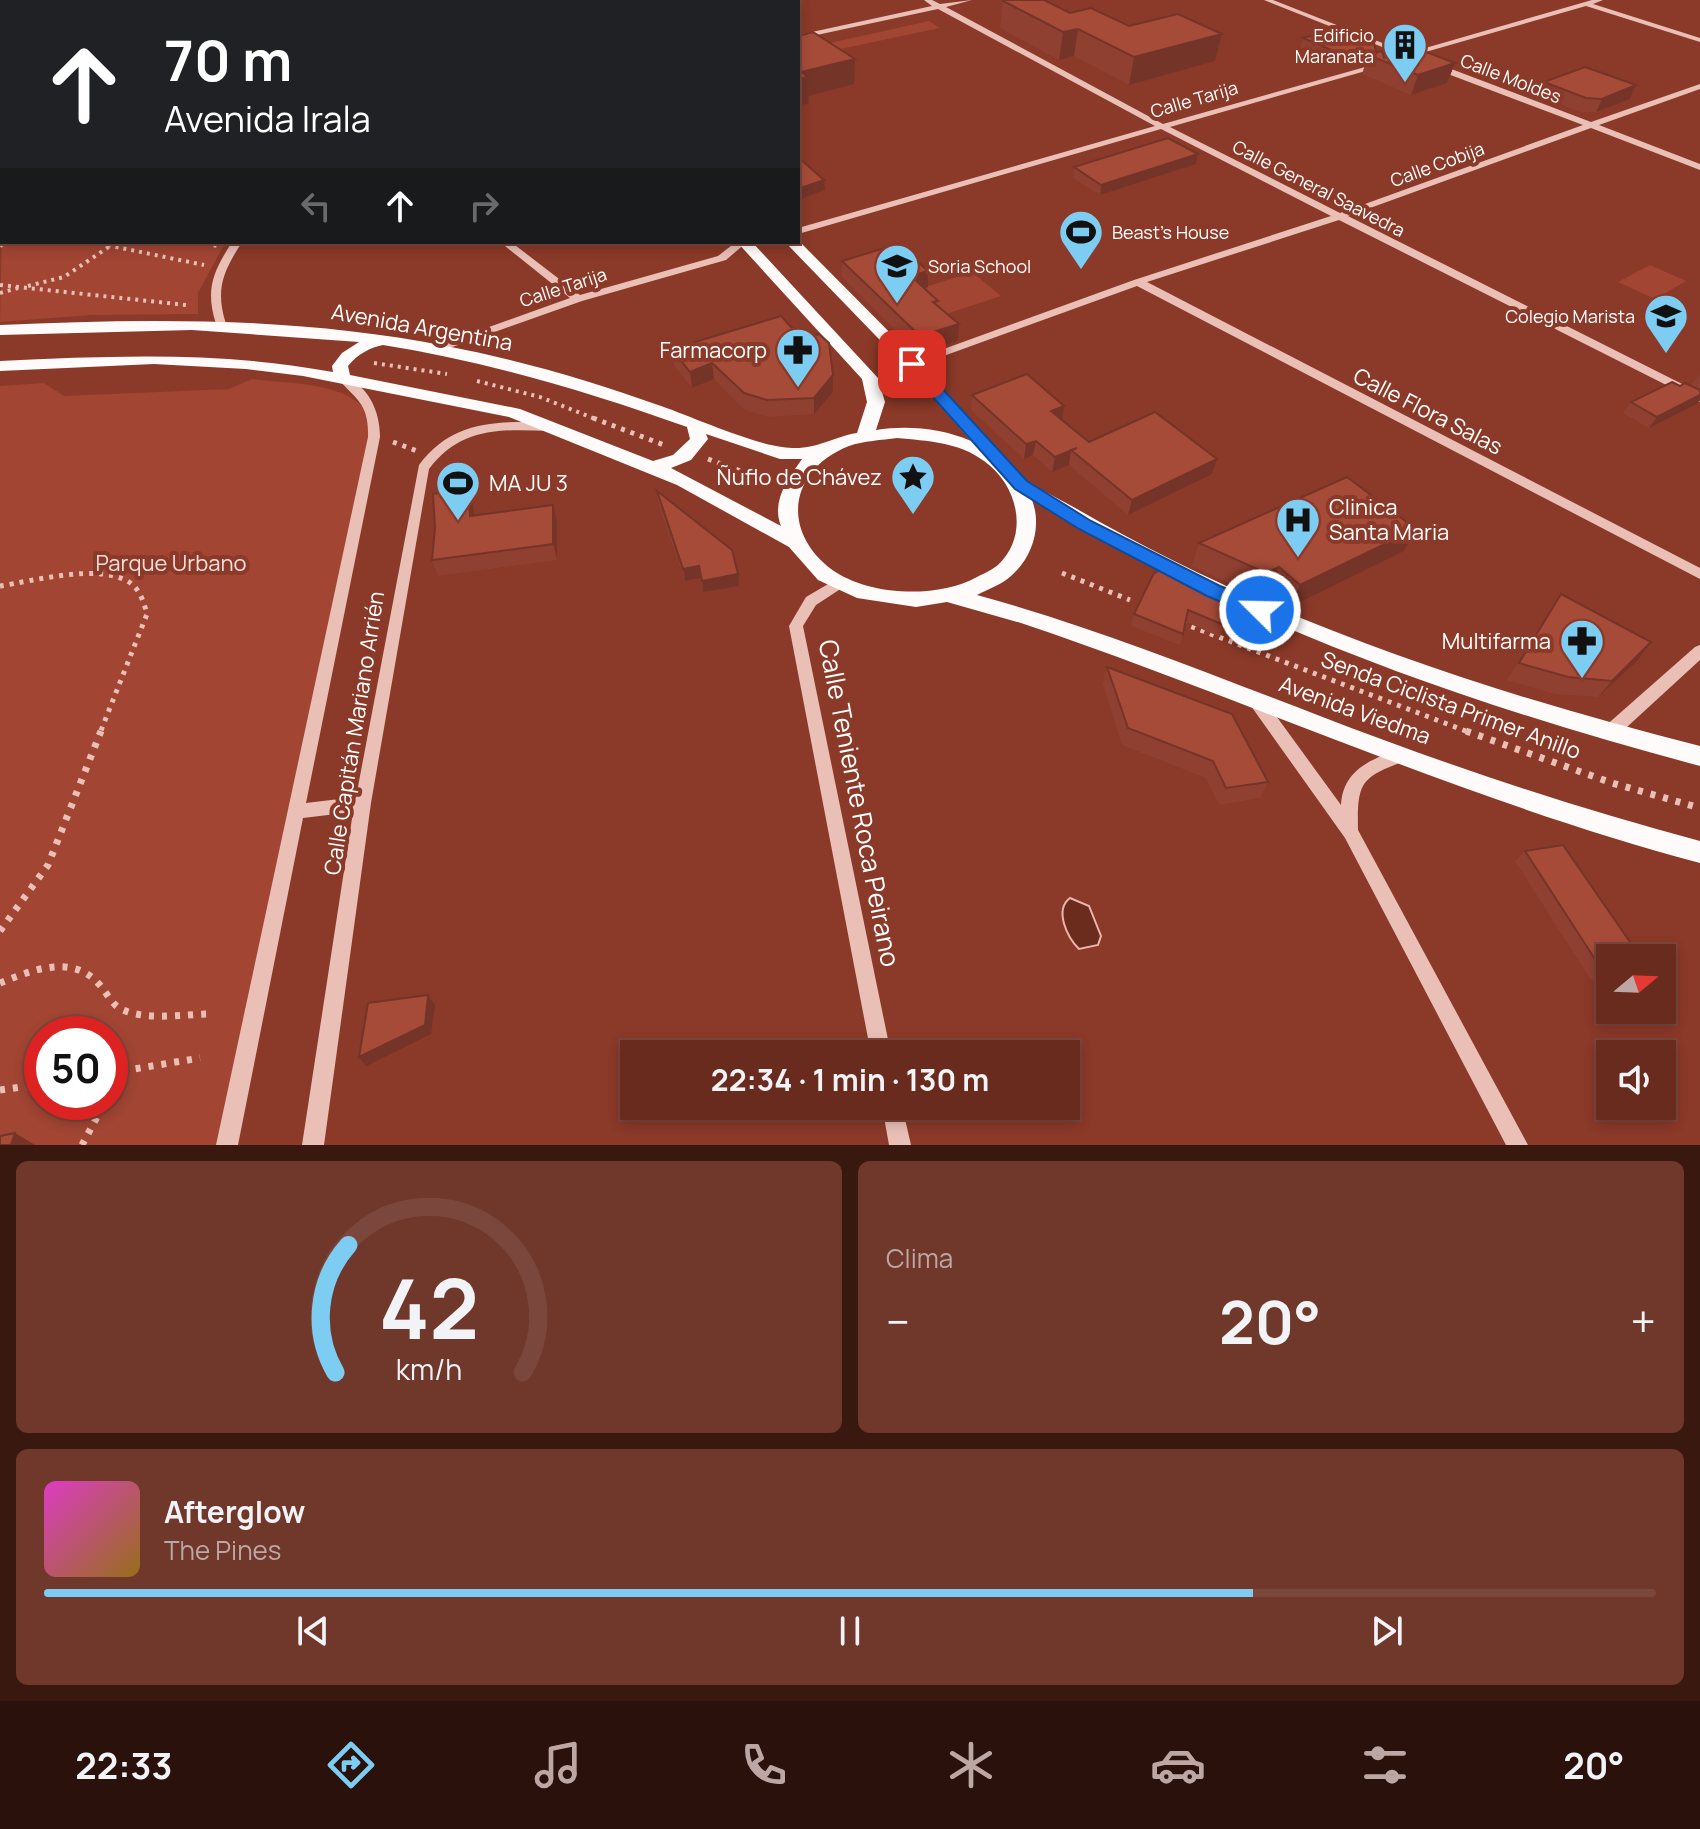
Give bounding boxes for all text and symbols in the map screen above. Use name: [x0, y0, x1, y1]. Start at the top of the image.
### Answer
text: 70 m: [164, 21, 292, 98]
building icon: Edificio Maranata: [1381, 21, 1429, 84]
place label: Edificio Maranata: [1295, 23, 1374, 68]
icon: ahead: [32, 32, 136, 136]
street label: Calle Moldes: [1457, 48, 1565, 108]
street label: Calle Tarija: [1147, 75, 1241, 123]
text: Avenida Irala: [164, 94, 371, 143]
street label: Calle General Saavedra: [1229, 134, 1409, 242]
street label: Calle Cobija: [1387, 136, 1487, 192]
icon: left: [294, 184, 338, 228]
icon: ahead: [378, 184, 422, 228]
icon: right: [462, 184, 506, 228]
sports icon: Beast's House: [1057, 208, 1105, 271]
place label: Beast's House: [1112, 220, 1229, 244]
school or university icon: Soria School: [873, 242, 921, 305]
place label: Soria School: [928, 254, 1031, 278]
street label: Calle Tarija: [516, 262, 610, 312]
school or university icon: Colegio Marista: [1642, 292, 1690, 355]
street label: Avenida Argentina: [329, 296, 515, 358]
place label: Colegio Marista: [1505, 304, 1635, 328]
pharmacy icon: Farmacorp: [774, 326, 822, 389]
pin: [878, 330, 946, 398]
place label: Farmacorp: [660, 335, 767, 365]
icon: arrive: [890, 342, 934, 386]
street label: Calle Flora Salas: [1348, 361, 1508, 461]
place icon: Ñuflo de Chávez: [889, 453, 937, 516]
sports icon: MA JU 3: [434, 459, 482, 522]
place label: Ñuflo de Chávez: [717, 462, 882, 492]
place label: MA JU 3: [489, 468, 568, 498]
place label: Clinica Santa Maria: [1329, 492, 1449, 547]
hospital icon: Clinica Santa Maria: [1274, 496, 1322, 559]
park label: Parque Urbano: [96, 548, 246, 578]
position arrow: [1218, 568, 1302, 652]
street label: Calle Capitán Mariano Arrién: [317, 589, 391, 877]
pharmacy icon: Multifarma: [1558, 617, 1606, 680]
place label: Multifarma: [1442, 626, 1551, 656]
street label: Calle Teniente Roca Peirano: [811, 636, 909, 970]
street label: Senda Ciclista Primer Anillo: [1317, 644, 1585, 766]
street label: Avenida Viedma: [1275, 669, 1435, 751]
north arrow: [1596, 944, 1676, 1024]
map controls: [1596, 944, 1676, 1120]
speed limit sign: 50: [24, 1016, 128, 1120]
button: sound: [1596, 1040, 1676, 1120]
text: 22:34 · 1 min · 130 m: [711, 1059, 989, 1100]
text: Clima: [886, 1240, 953, 1276]
text: 42: [379, 1250, 479, 1364]
text: 20°: [1219, 1280, 1321, 1362]
text: −: [886, 1291, 910, 1351]
text: +: [1631, 1291, 1656, 1351]
text: km/h: [396, 1350, 462, 1389]
text: Afterglow: [164, 1491, 305, 1532]
text: The Pines: [164, 1532, 281, 1568]
icon: previous: [291, 1609, 335, 1653]
icon: pause: [828, 1609, 872, 1653]
icon: next: [1365, 1609, 1409, 1653]
icon: directions: [323, 1737, 379, 1793]
icon: music: [530, 1737, 586, 1793]
icon: phone: [736, 1737, 792, 1793]
icon: climate: [943, 1737, 999, 1793]
icon: car: [1150, 1737, 1206, 1793]
icon: filters: [1357, 1737, 1413, 1793]
text: 22:33: [75, 1741, 172, 1790]
text: 20°: [1563, 1741, 1625, 1790]

